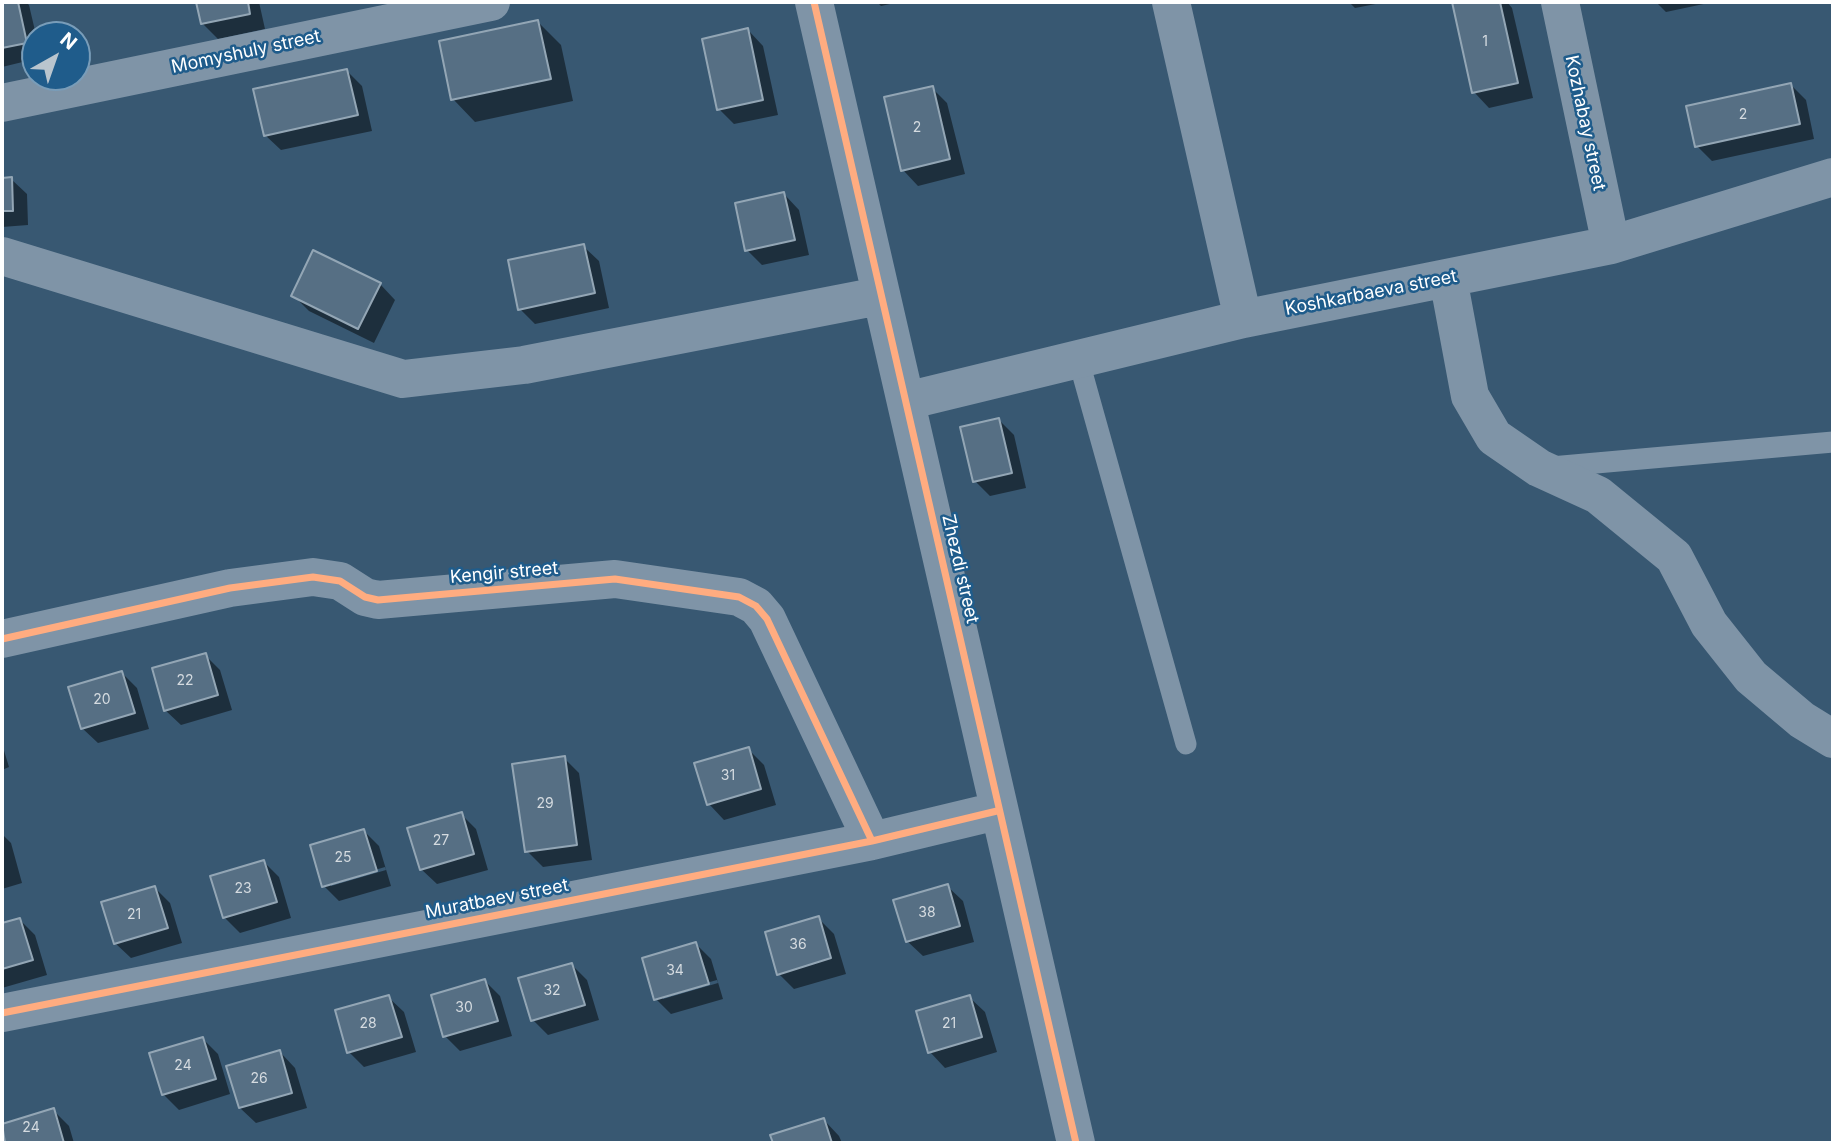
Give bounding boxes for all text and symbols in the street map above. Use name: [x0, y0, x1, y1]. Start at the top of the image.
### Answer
north arrow: [21, 21, 91, 91]
street label: Momyshuly street: [169, 26, 323, 78]
text: N: [56, 28, 81, 55]
house number: 1: [1482, 34, 1488, 50]
street label: Kozhabay street: [1560, 53, 1610, 193]
house number: 2: [1739, 107, 1747, 123]
house number: 2: [913, 120, 921, 136]
street label: Koshkarbaeva street: [1283, 266, 1459, 320]
street label: Zhezdi street: [937, 512, 983, 626]
street label: Kengir street: [449, 558, 559, 588]
house number: 22: [176, 673, 194, 689]
house number: 20: [93, 692, 111, 708]
house number: 31: [721, 768, 735, 784]
house number: 29: [536, 796, 554, 812]
house number: 27: [433, 833, 449, 849]
house number: 25: [334, 850, 352, 866]
street label: Muratbaev street: [424, 875, 570, 923]
house number: 23: [234, 881, 252, 897]
house number: 38: [918, 905, 936, 921]
house number: 21: [127, 907, 141, 923]
house number: 36: [789, 937, 807, 953]
house number: 34: [666, 963, 684, 979]
house number: 32: [543, 983, 561, 999]
house number: 30: [455, 1000, 473, 1016]
house number: 28: [359, 1016, 377, 1032]
house number: 21: [942, 1016, 956, 1032]
house number: 24: [174, 1058, 192, 1074]
house number: 26: [250, 1071, 268, 1087]
house number: 24: [22, 1120, 40, 1136]

